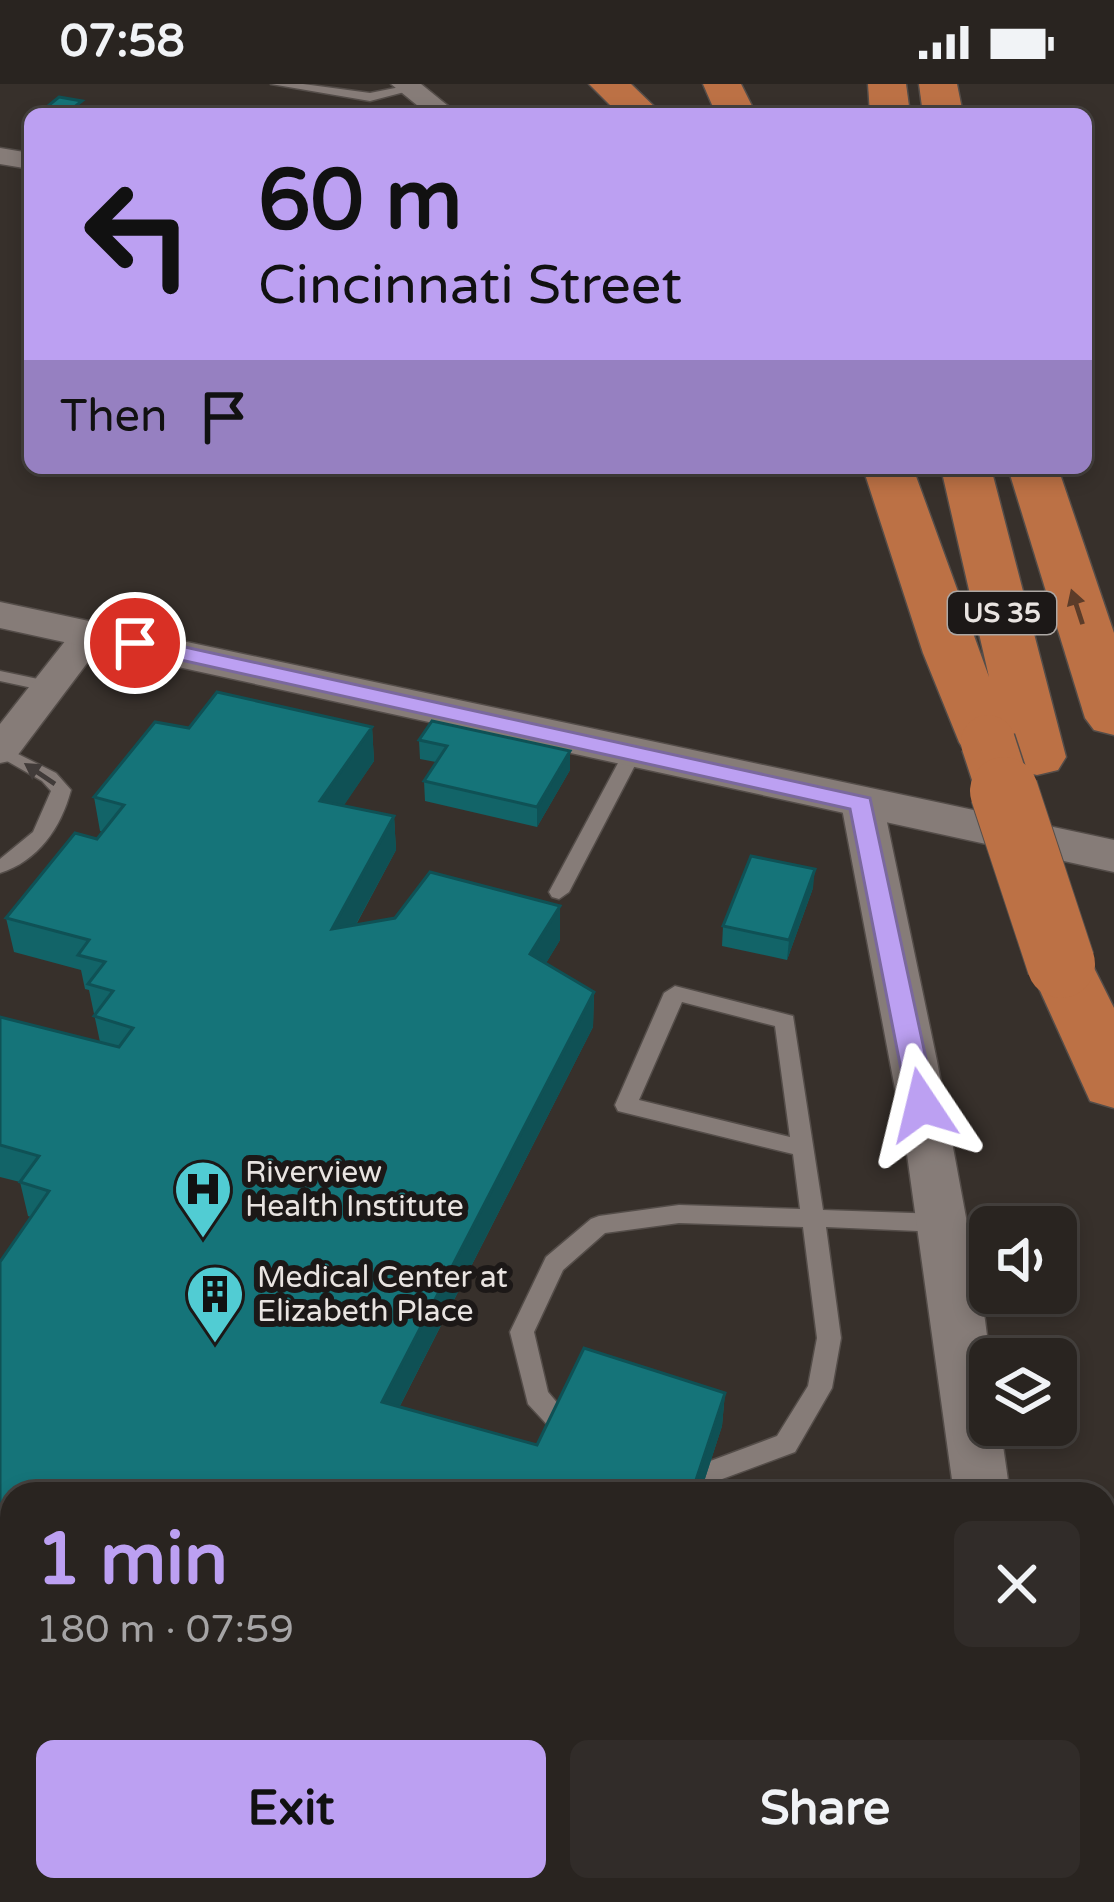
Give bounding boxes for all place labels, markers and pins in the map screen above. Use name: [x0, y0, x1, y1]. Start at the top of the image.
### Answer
pin: [84, 592, 186, 694]
place label: Riverview Health Institute: [245, 1154, 464, 1225]
hospital icon: Riverview Health Institute: [172, 1158, 234, 1240]
place label: Medical Center at Elizabeth Place: [257, 1259, 508, 1330]
building icon: Medical Center at Elizabeth Place: [184, 1263, 246, 1345]

